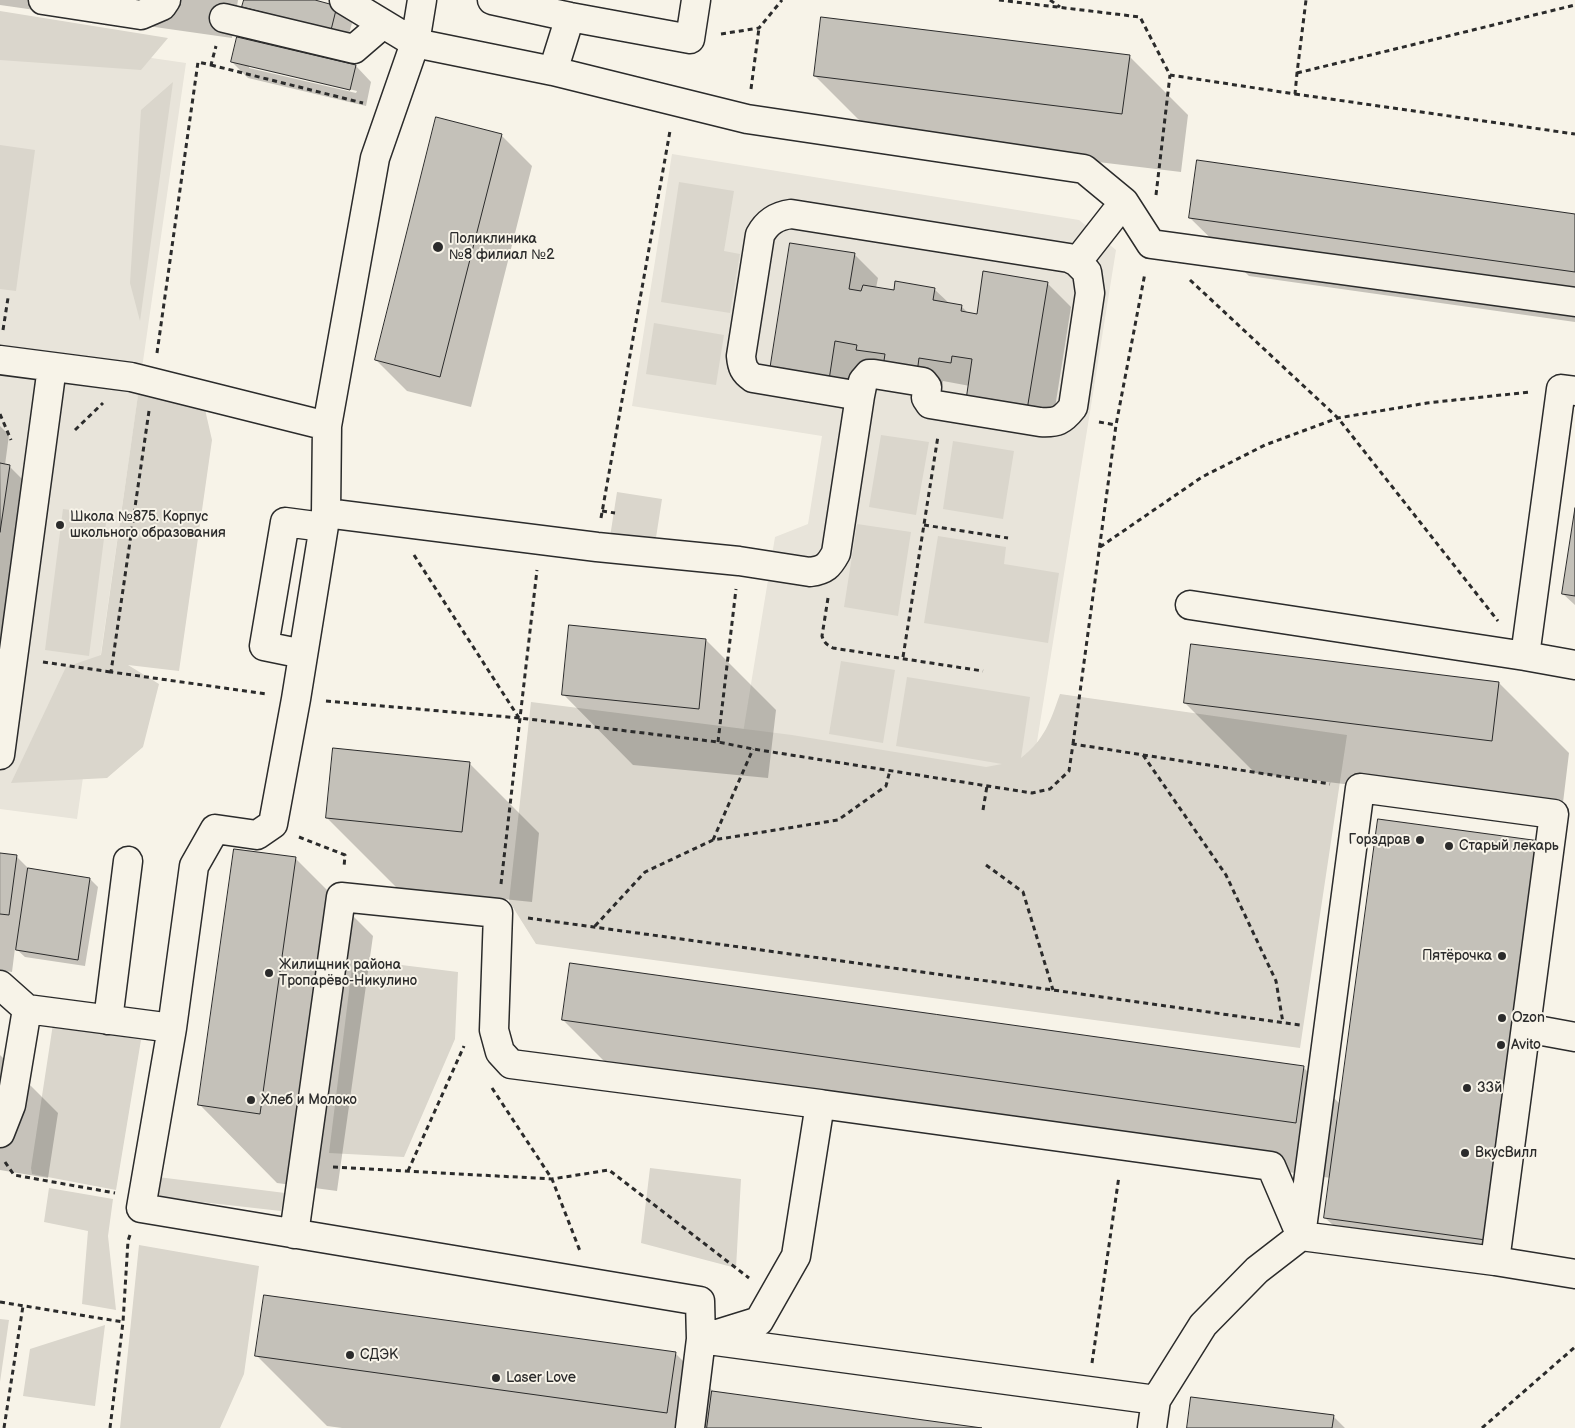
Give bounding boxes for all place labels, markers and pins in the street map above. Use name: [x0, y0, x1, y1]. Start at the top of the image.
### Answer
place label: Поликлиника №8 филиал №2: [449, 231, 555, 264]
marker: Поликлиника №8 филиал №2: [431, 240, 445, 254]
place label: Школа №875. Корпус школьного образования: [70, 509, 226, 542]
marker: Школа №875. Корпус школьного образования: [54, 519, 66, 531]
place label: Горздрав: [1348, 832, 1410, 848]
marker: Горздрав: [1414, 834, 1426, 846]
place label: Старый лекарь: [1459, 838, 1559, 854]
marker: Старый лекарь: [1443, 840, 1455, 852]
place label: Пятёрочка: [1422, 948, 1492, 964]
marker: Пятёрочка: [1496, 950, 1508, 962]
place label: Жилищник района Тропарёво-Никулино: [279, 957, 417, 990]
marker: Жилищник района Тропарёво-Никулино: [263, 967, 275, 979]
place label: Ozon: [1512, 1010, 1545, 1026]
marker: Ozon: [1496, 1012, 1508, 1024]
place label: Avito: [1511, 1037, 1541, 1053]
marker: Avito: [1495, 1039, 1507, 1051]
place label: 33й: [1477, 1080, 1502, 1096]
marker: 33й: [1461, 1082, 1473, 1094]
place label: Хлеб и Молоко: [261, 1092, 357, 1108]
marker: Хлеб и Молоко: [245, 1094, 257, 1106]
place label: ВкусВилл: [1475, 1145, 1537, 1161]
marker: ВкусВилл: [1459, 1147, 1471, 1159]
place label: СДЭК: [360, 1347, 398, 1363]
marker: СДЭК: [344, 1349, 356, 1361]
place label: Laser Love: [506, 1370, 576, 1386]
marker: Laser Love: [490, 1372, 502, 1384]

